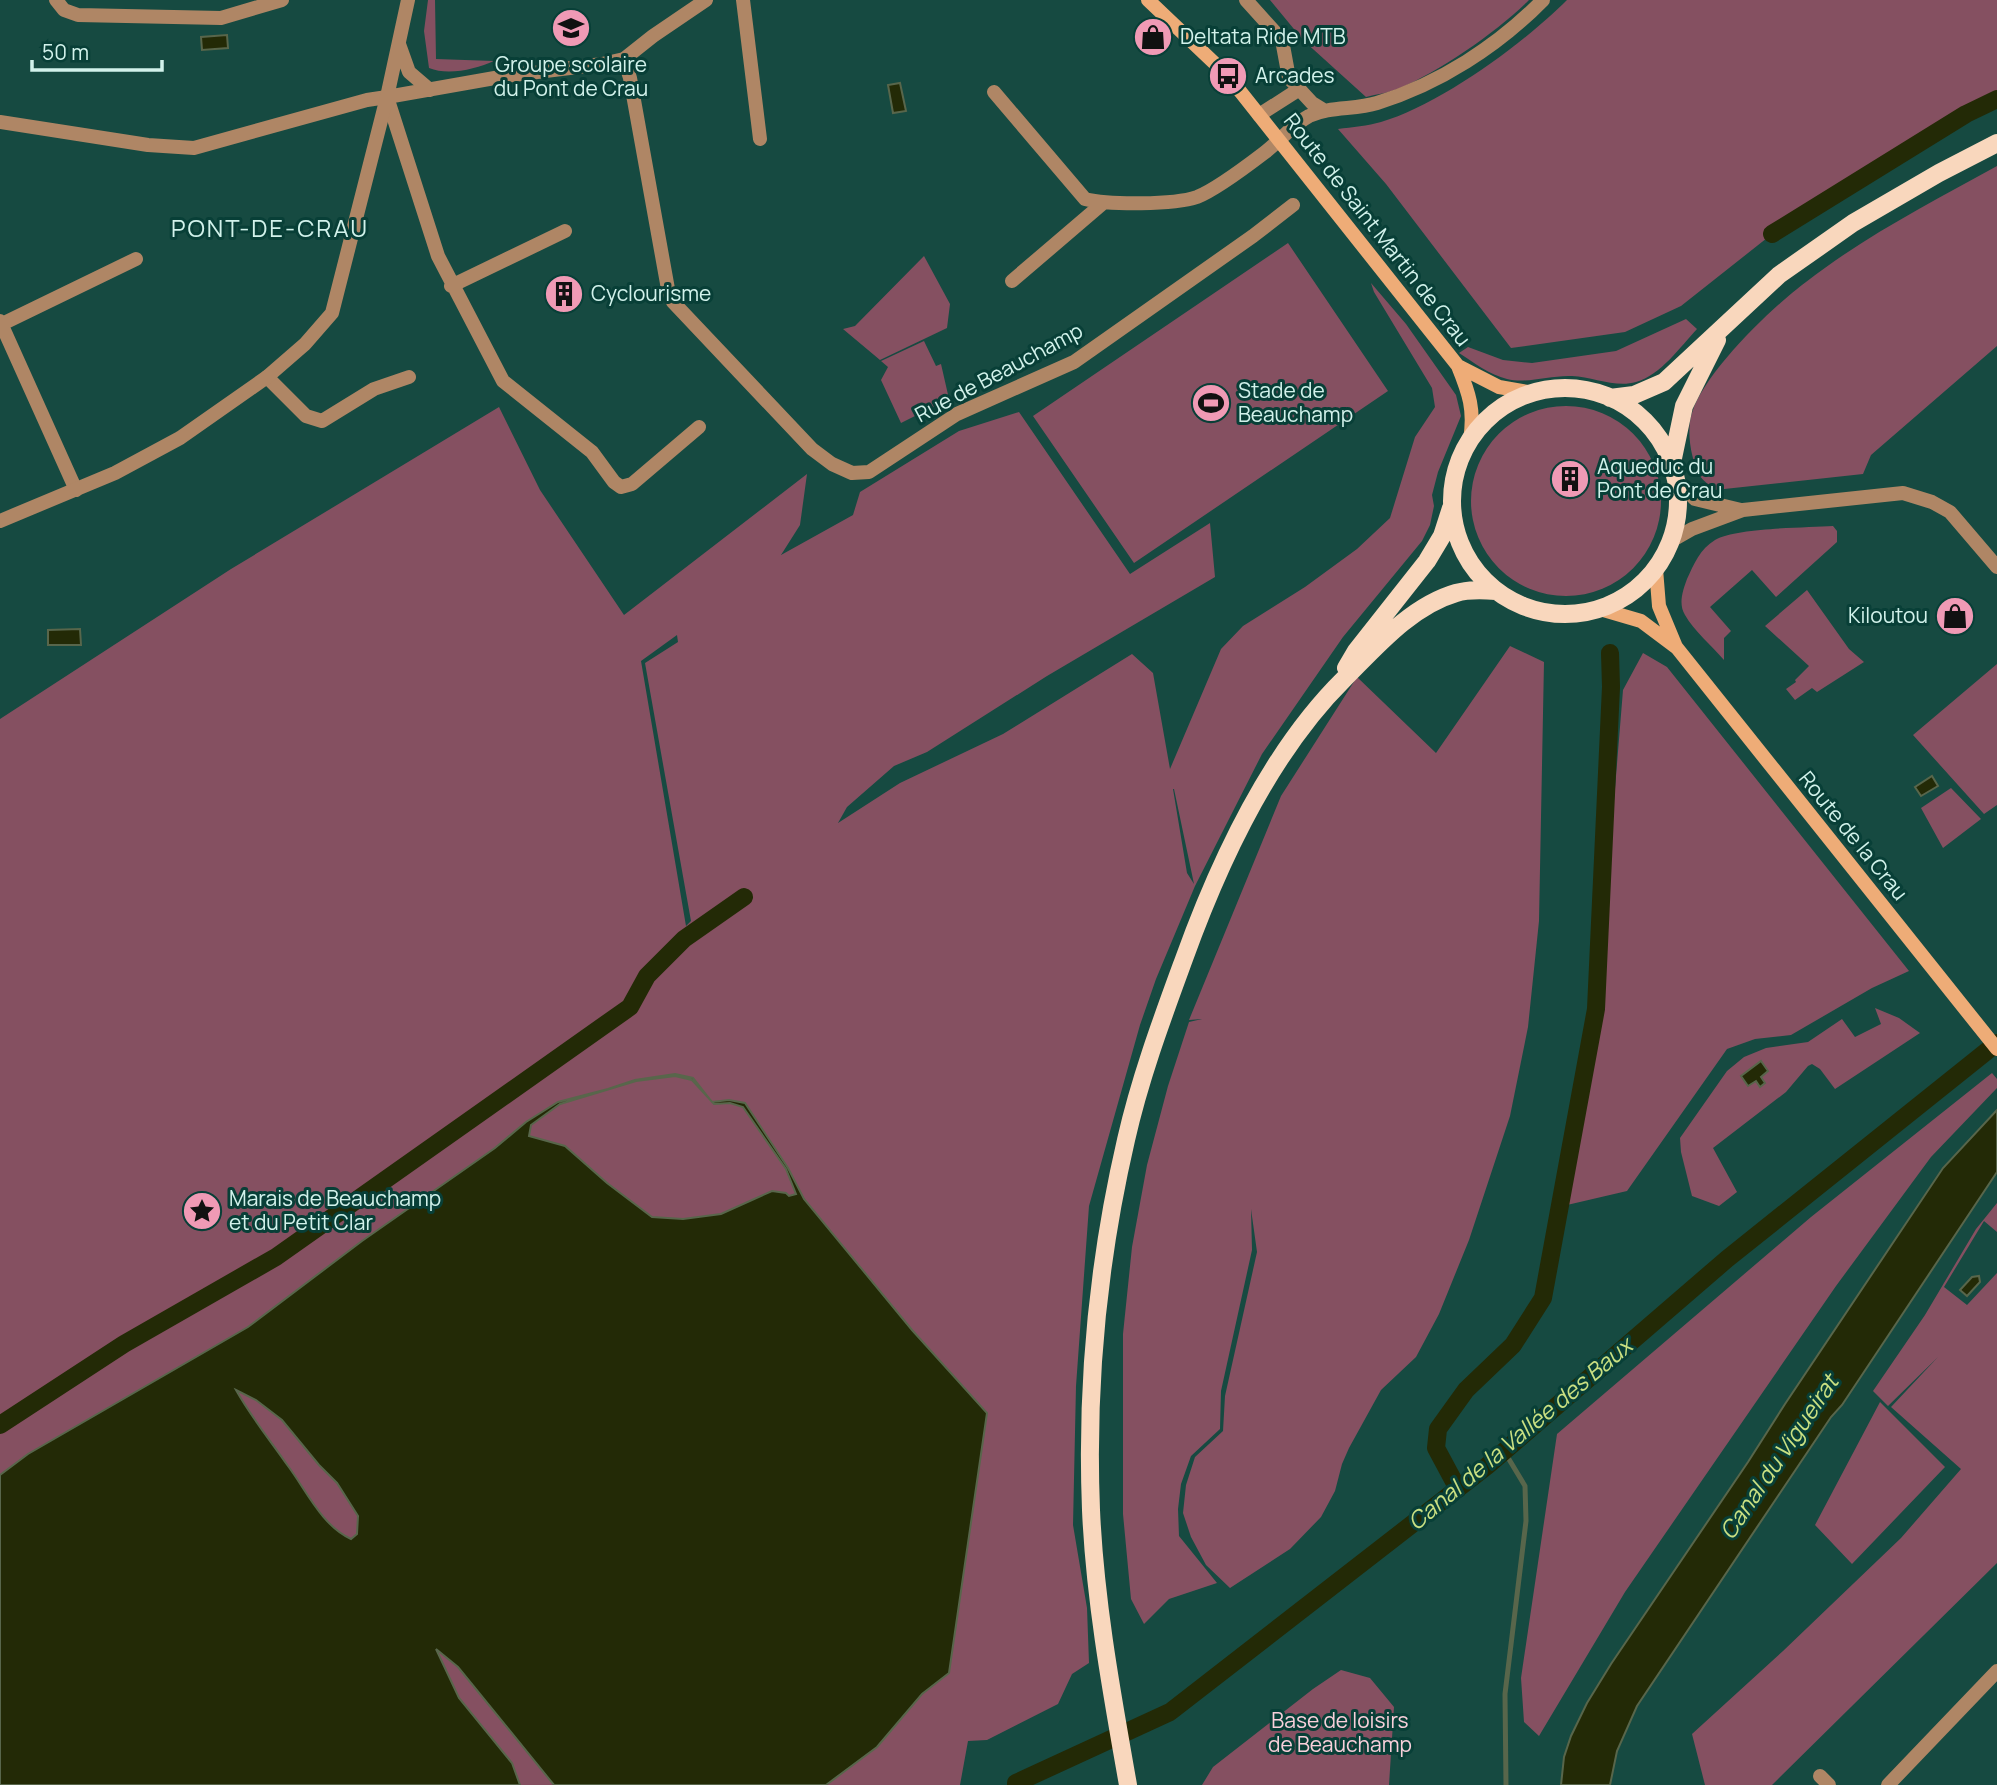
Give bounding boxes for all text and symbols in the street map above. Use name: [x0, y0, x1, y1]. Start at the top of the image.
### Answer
school or university icon: Groupe scolaire du Pont de Crau: [550, 7, 592, 49]
shop icon: Deltata Ride MTB: [1132, 16, 1174, 58]
place label: Deltata Ride MTB: [1180, 22, 1346, 50]
scale bar: [32, 28, 161, 72]
text: 50 m: [42, 38, 89, 66]
place label: Groupe scolaire du Pont de Crau: [494, 50, 648, 102]
bus stop icon: Arcades: [1207, 55, 1249, 97]
place label: Arcades: [1255, 61, 1335, 89]
street label: Route de Saint Martin de Crau: [1278, 107, 1478, 352]
district label: PONT-DE-CRAU: [171, 211, 369, 244]
building icon: Cyclourisme: [543, 273, 585, 315]
place label: Cyclourisme: [591, 279, 711, 307]
street label: Rue de Beauchamp: [910, 316, 1087, 428]
place label: Stade de Beauchamp: [1238, 376, 1353, 428]
sports icon: Stade de Beauchamp: [1190, 382, 1232, 424]
place label: Aqueduc du Pont de Crau: [1597, 452, 1722, 504]
building icon: Aqueduc du Pont de Crau: [1549, 458, 1591, 500]
shop icon: Kiloutou: [1934, 595, 1976, 637]
place label: Kiloutou: [1848, 601, 1928, 629]
street label: Route de la Crau: [1793, 765, 1915, 906]
place label: Marais de Beauchamp et du Petit Clar: [229, 1184, 441, 1236]
place icon: Marais de Beauchamp et du Petit Clar: [181, 1190, 223, 1232]
water label: Canal de la Vallée des Baux: [1400, 1328, 1641, 1537]
water label: Canal du Vigueirat: [1711, 1365, 1847, 1545]
park label: Base de loisirs de Beauchamp: [1268, 1706, 1412, 1758]

